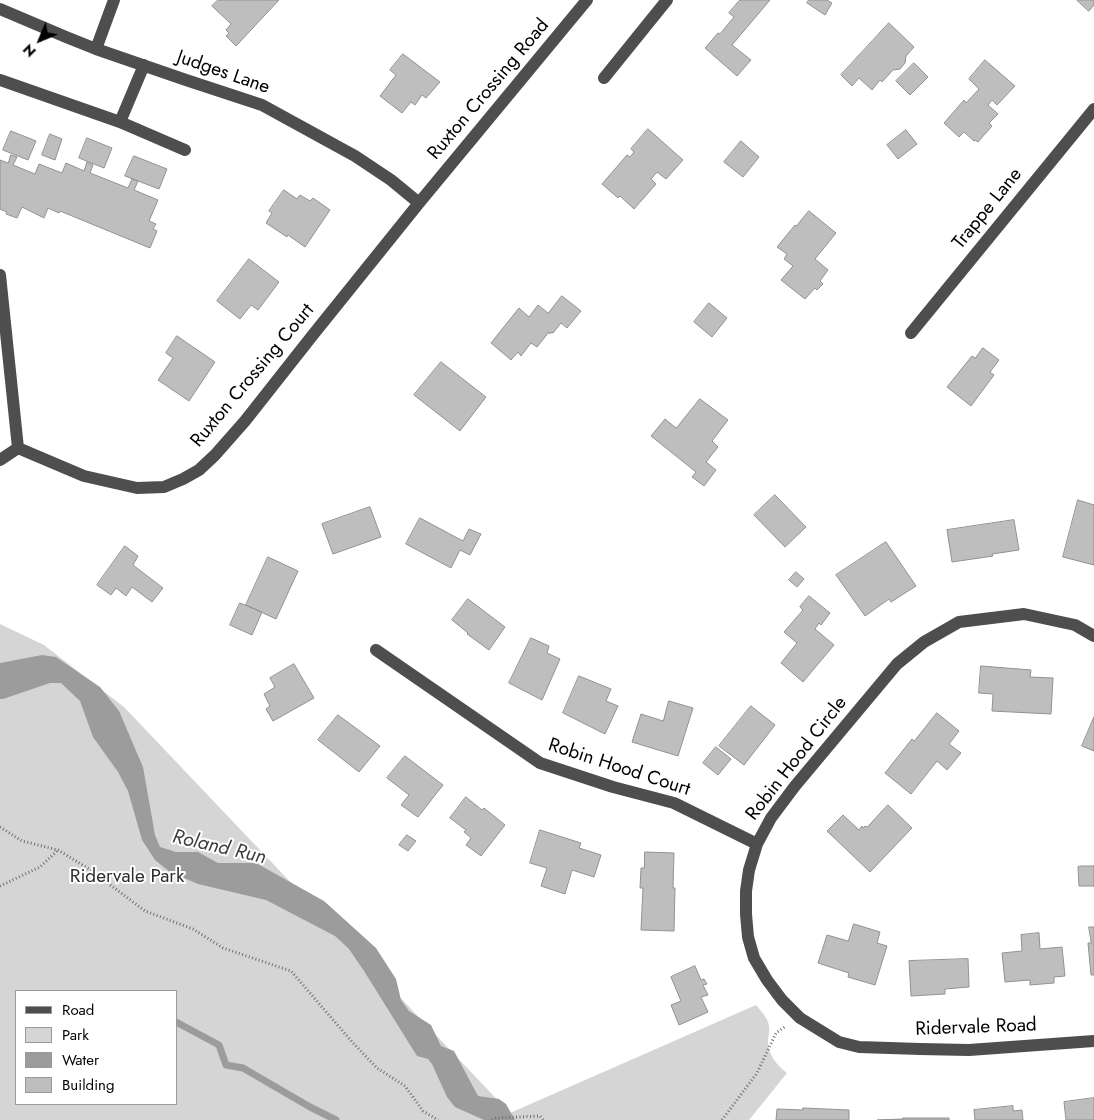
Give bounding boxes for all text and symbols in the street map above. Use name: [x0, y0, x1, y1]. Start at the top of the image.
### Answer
north arrow: [15, 15, 65, 65]
street label: Ruxton Crossing Road: [424, 15, 554, 165]
text: N: [18, 40, 40, 62]
street label: Judges Lane: [174, 46, 272, 100]
street label: Trappe Lane: [948, 164, 1028, 254]
street label: Ruxton Crossing Court: [186, 300, 320, 452]
street label: Robin Hood Circle: [742, 693, 852, 825]
street label: Robin Hood Court: [545, 734, 693, 802]
water label: Roland Run: [170, 826, 268, 870]
park label: Ridervale Park: [70, 866, 184, 888]
legend: [15, 990, 178, 1105]
text: Road: [62, 999, 94, 1021]
street label: Ridervale Road: [915, 1014, 1037, 1042]
text: Park: [62, 1024, 89, 1046]
text: Water: [62, 1049, 99, 1071]
text: Building: [62, 1074, 114, 1096]

